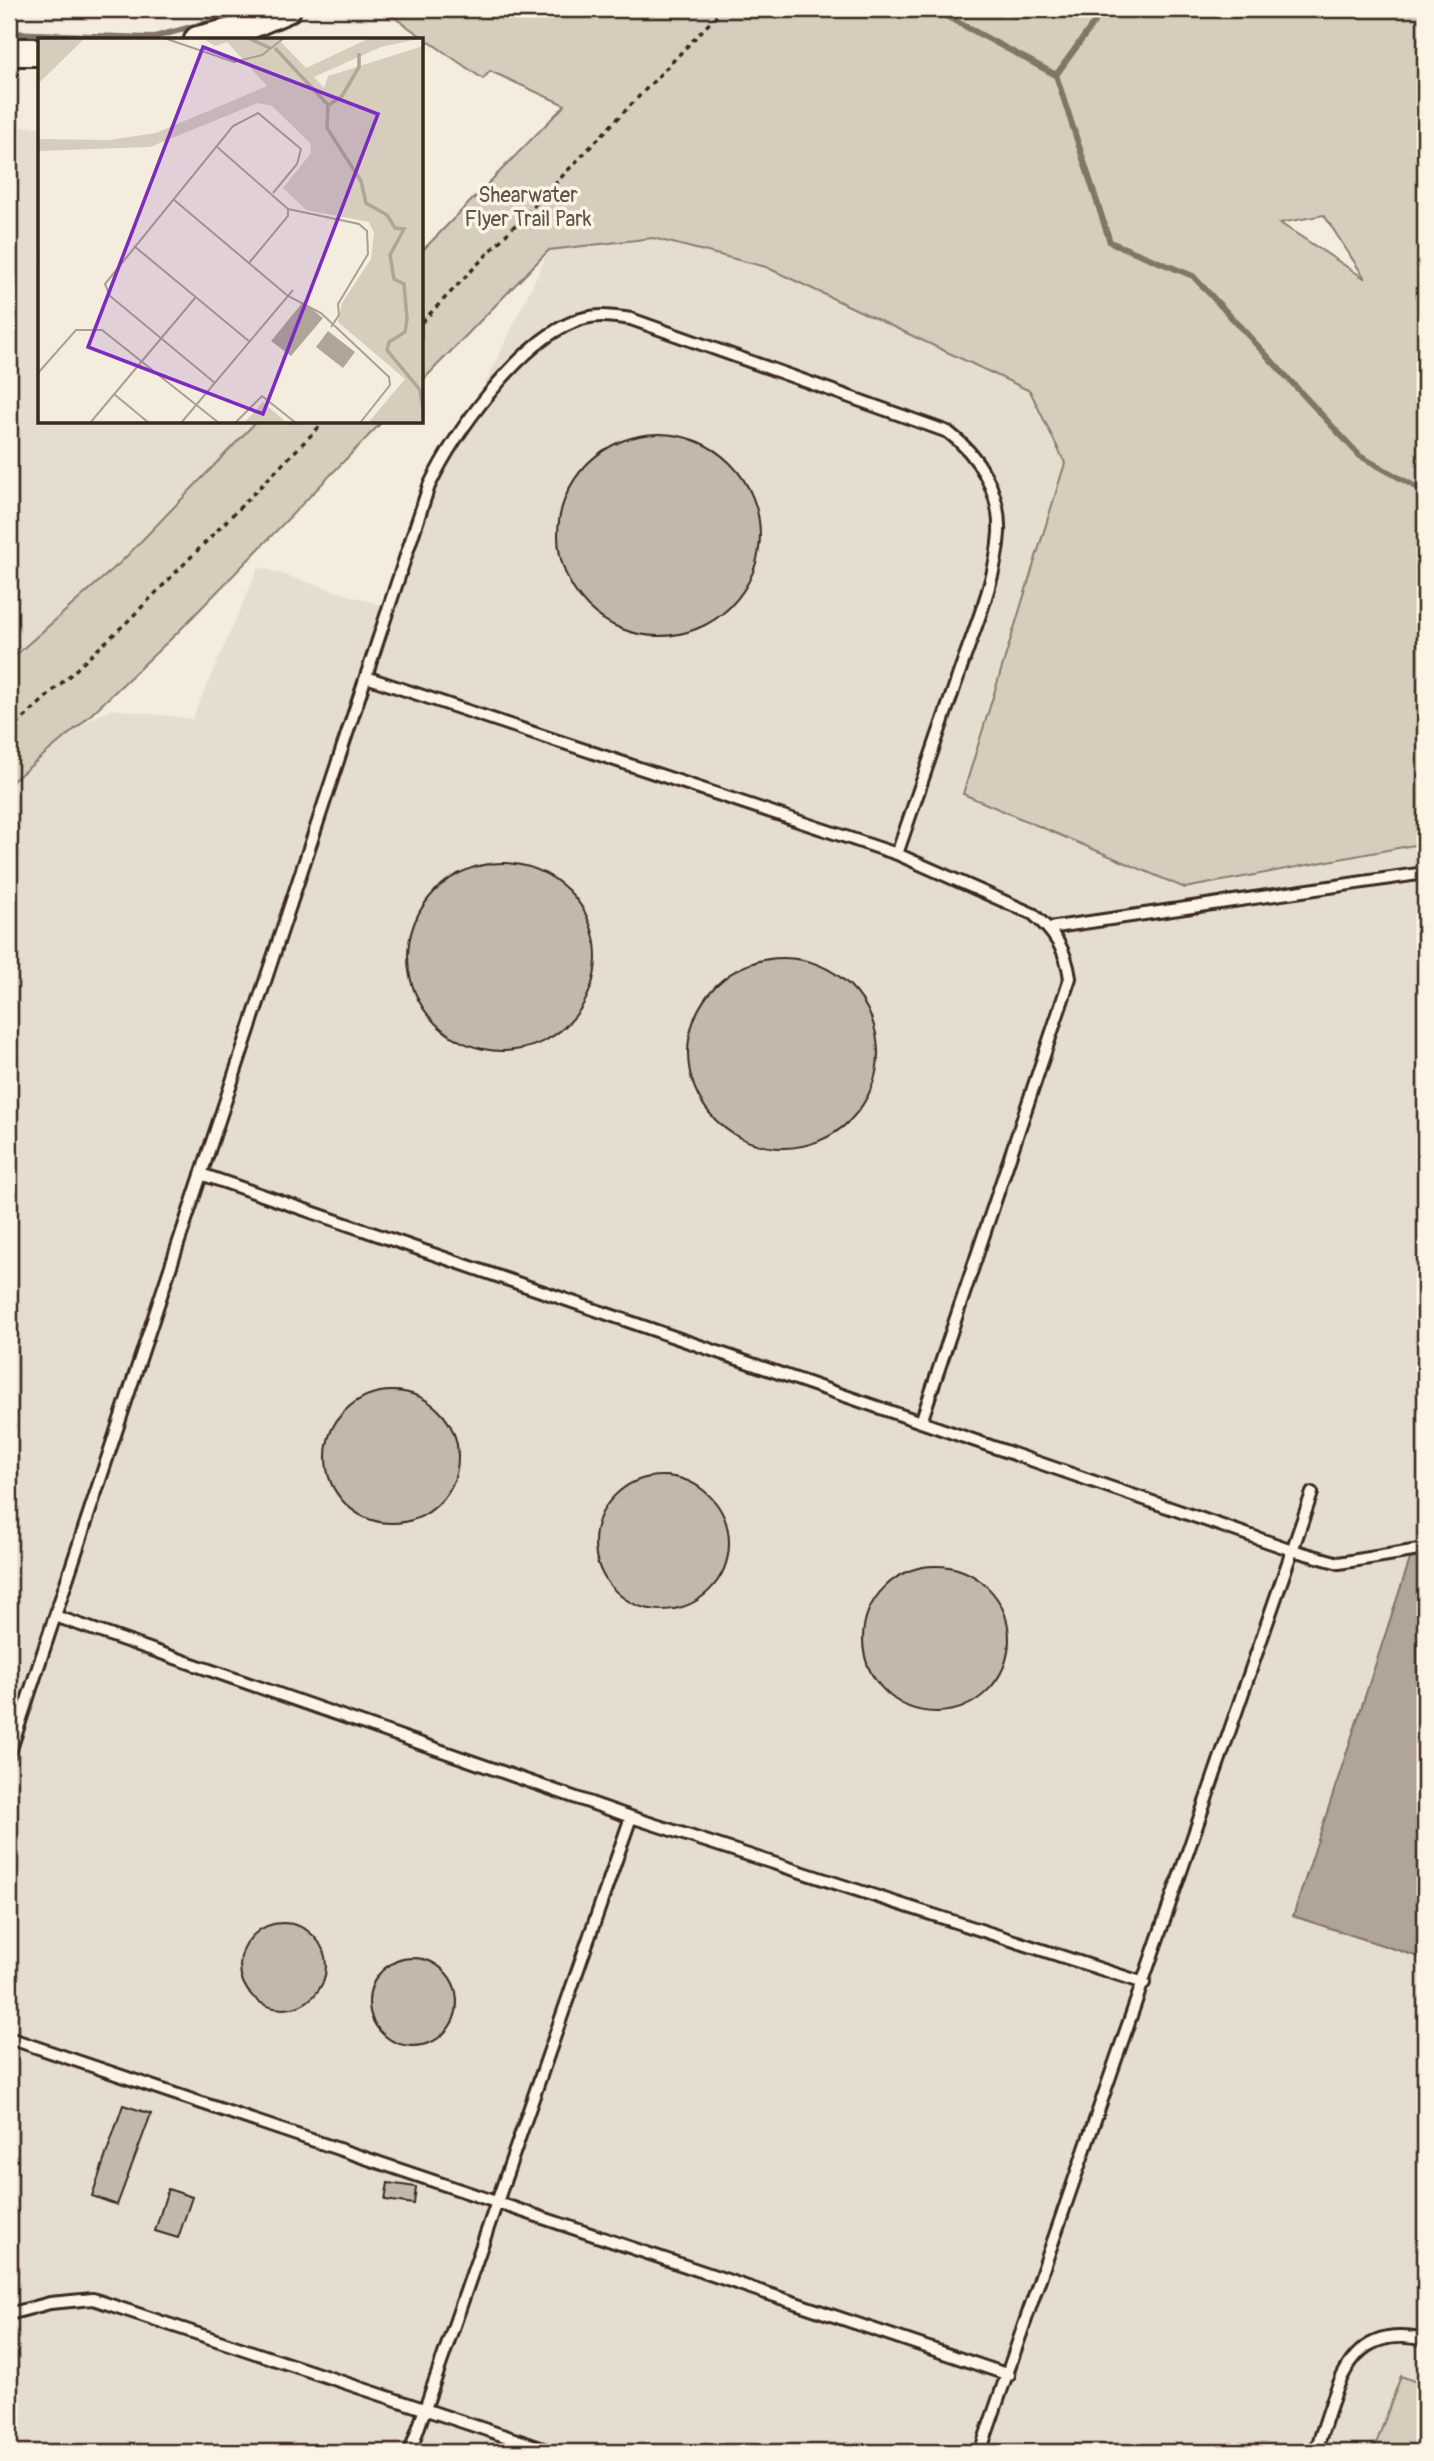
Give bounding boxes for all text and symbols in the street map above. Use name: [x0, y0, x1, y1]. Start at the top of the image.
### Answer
inset map: [38, 38, 424, 424]
park label: Shearwater Flyer Trail Park: [464, 182, 592, 233]

